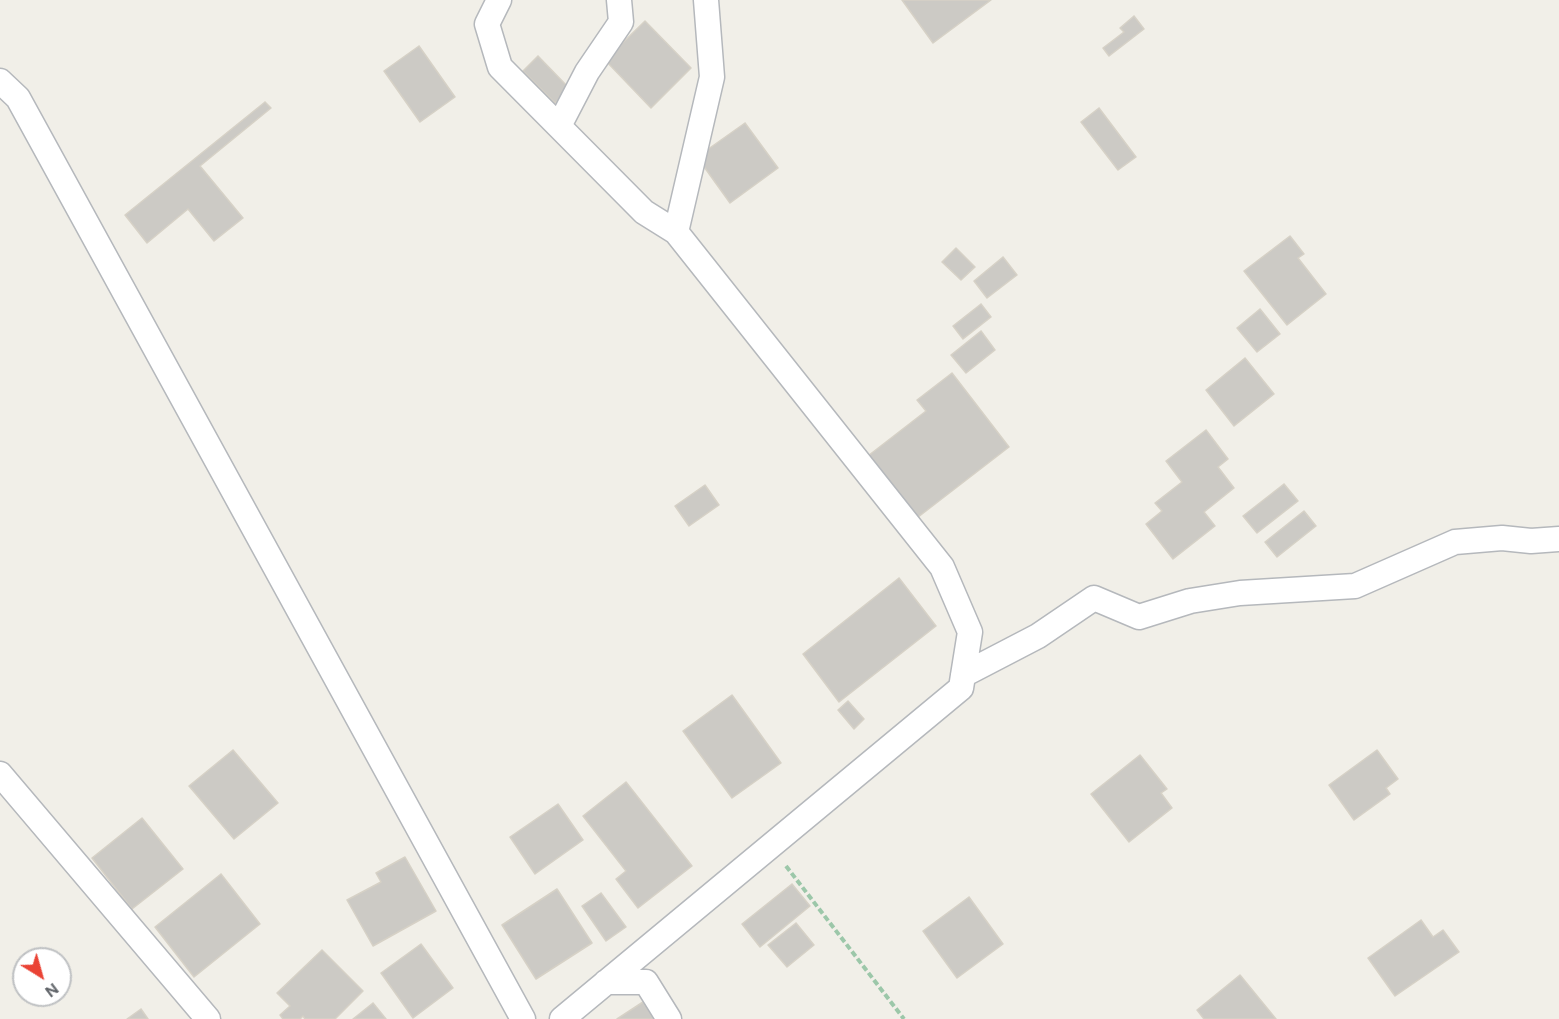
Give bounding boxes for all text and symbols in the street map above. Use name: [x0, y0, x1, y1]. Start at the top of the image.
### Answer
north arrow: [12, 947, 72, 1007]
text: N: [41, 978, 63, 1002]

